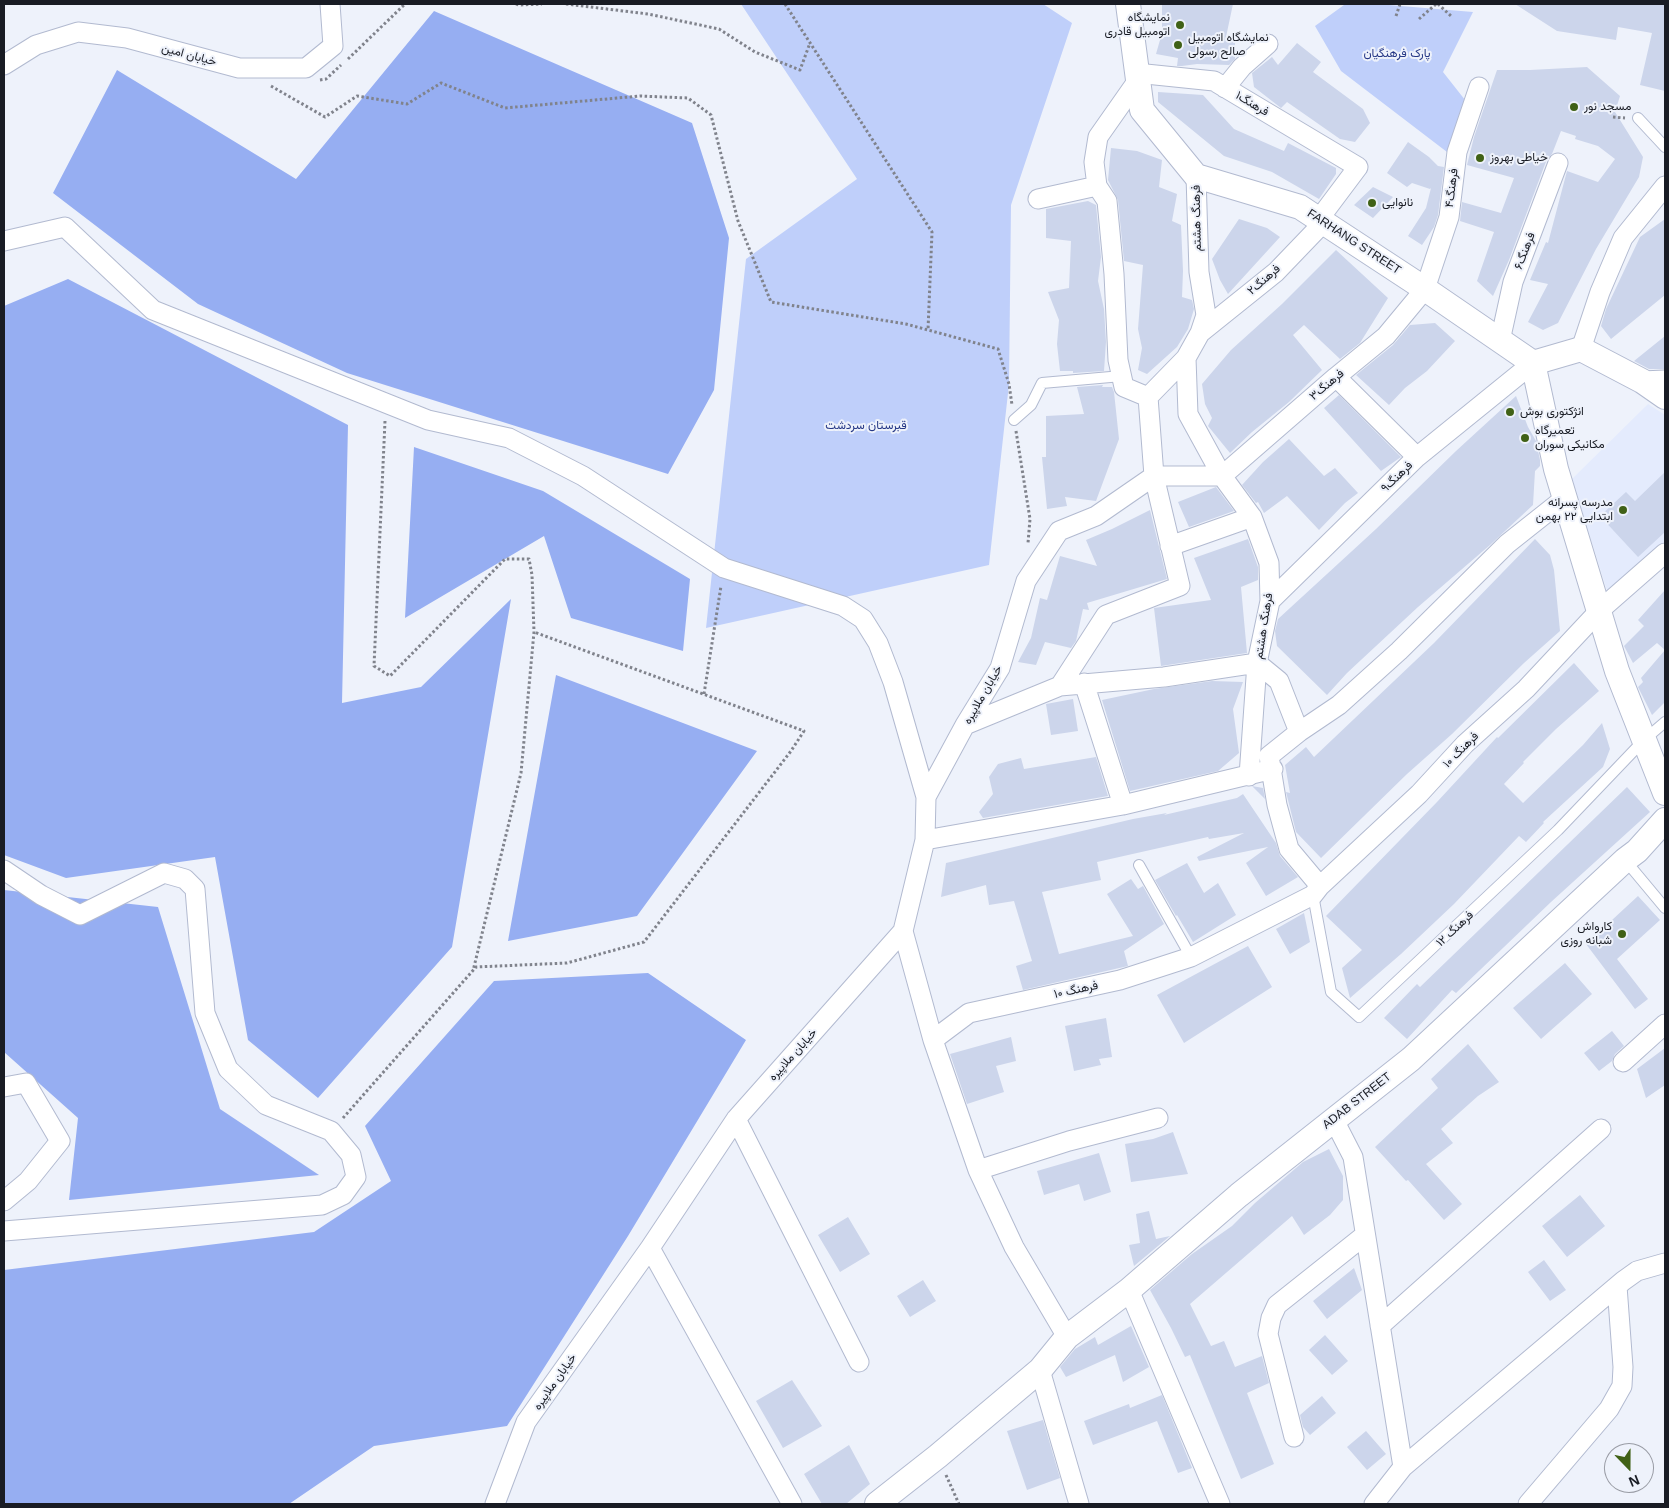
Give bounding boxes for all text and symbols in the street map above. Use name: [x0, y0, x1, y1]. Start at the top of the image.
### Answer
place label: نمایشگاه اتومبیل قادری: [1105, 11, 1170, 39]
marker: نمایشگاه اتومبیل قادری: [1174, 19, 1186, 31]
place label: نمایشگاه اتومبیل صالح رسولی: [1188, 31, 1269, 59]
marker: نمایشگاه اتومبیل صالح رسولی: [1172, 39, 1184, 51]
street label: خیابان امین: [160, 41, 218, 69]
park label: پارک فرهنگیان: [1363, 47, 1431, 61]
street label: فرهنگ۱: [1233, 88, 1271, 120]
place label: مسجد نور: [1584, 100, 1631, 114]
marker: مسجد نور: [1568, 101, 1580, 113]
place label: خیاطی بهروز: [1490, 151, 1548, 165]
marker: خیاطی بهروز: [1474, 152, 1486, 164]
street label: فرهنگ۴: [1442, 167, 1462, 209]
street label: فرهنگ هشتم: [1189, 185, 1205, 251]
place label: نانوایی: [1382, 196, 1413, 210]
marker: نانوایی: [1366, 197, 1378, 209]
street label: FARHANG STREET: [1305, 206, 1403, 278]
street label: فرهنگ۶: [1511, 230, 1539, 272]
street label: فرهنگ۲: [1245, 262, 1283, 298]
street label: فرهنگ۳: [1307, 366, 1347, 404]
place label: انژکتوری بوش: [1520, 405, 1584, 419]
marker: انژکتوری بوش: [1504, 406, 1516, 418]
park label: قبرستان سردشت: [825, 419, 907, 433]
place label: تعمیرگاه مکانیکی سوران: [1535, 424, 1605, 452]
marker: تعمیرگاه مکانیکی سوران: [1519, 432, 1531, 444]
street label: فرهنگ۹: [1378, 458, 1416, 496]
place label: مدرسه پسرانه ابتدایی ۲۲ بهمن: [1536, 496, 1613, 524]
marker: مدرسه پسرانه ابتدایی ۲۲ بهمن: [1617, 504, 1629, 516]
street label: فرهنگ هشتم: [1252, 592, 1276, 660]
street label: خیابان ملاپیره: [960, 663, 1006, 727]
street label: فرهنگ ۱۰: [1440, 729, 1482, 771]
street label: فرهنگ ۱۲: [1433, 908, 1477, 950]
place label: کارواش شبانه روزی: [1560, 920, 1612, 948]
marker: کارواش شبانه روزی: [1616, 928, 1628, 940]
street label: فرهنگ ۱۰: [1053, 978, 1099, 1002]
street label: خیابان ملاپیره: [766, 1026, 820, 1084]
street label: ADAB STREET: [1320, 1070, 1394, 1132]
street label: خیابان ملاپیره: [530, 1351, 580, 1413]
north arrow: [1604, 1443, 1654, 1493]
text: N: [1627, 1472, 1642, 1490]

